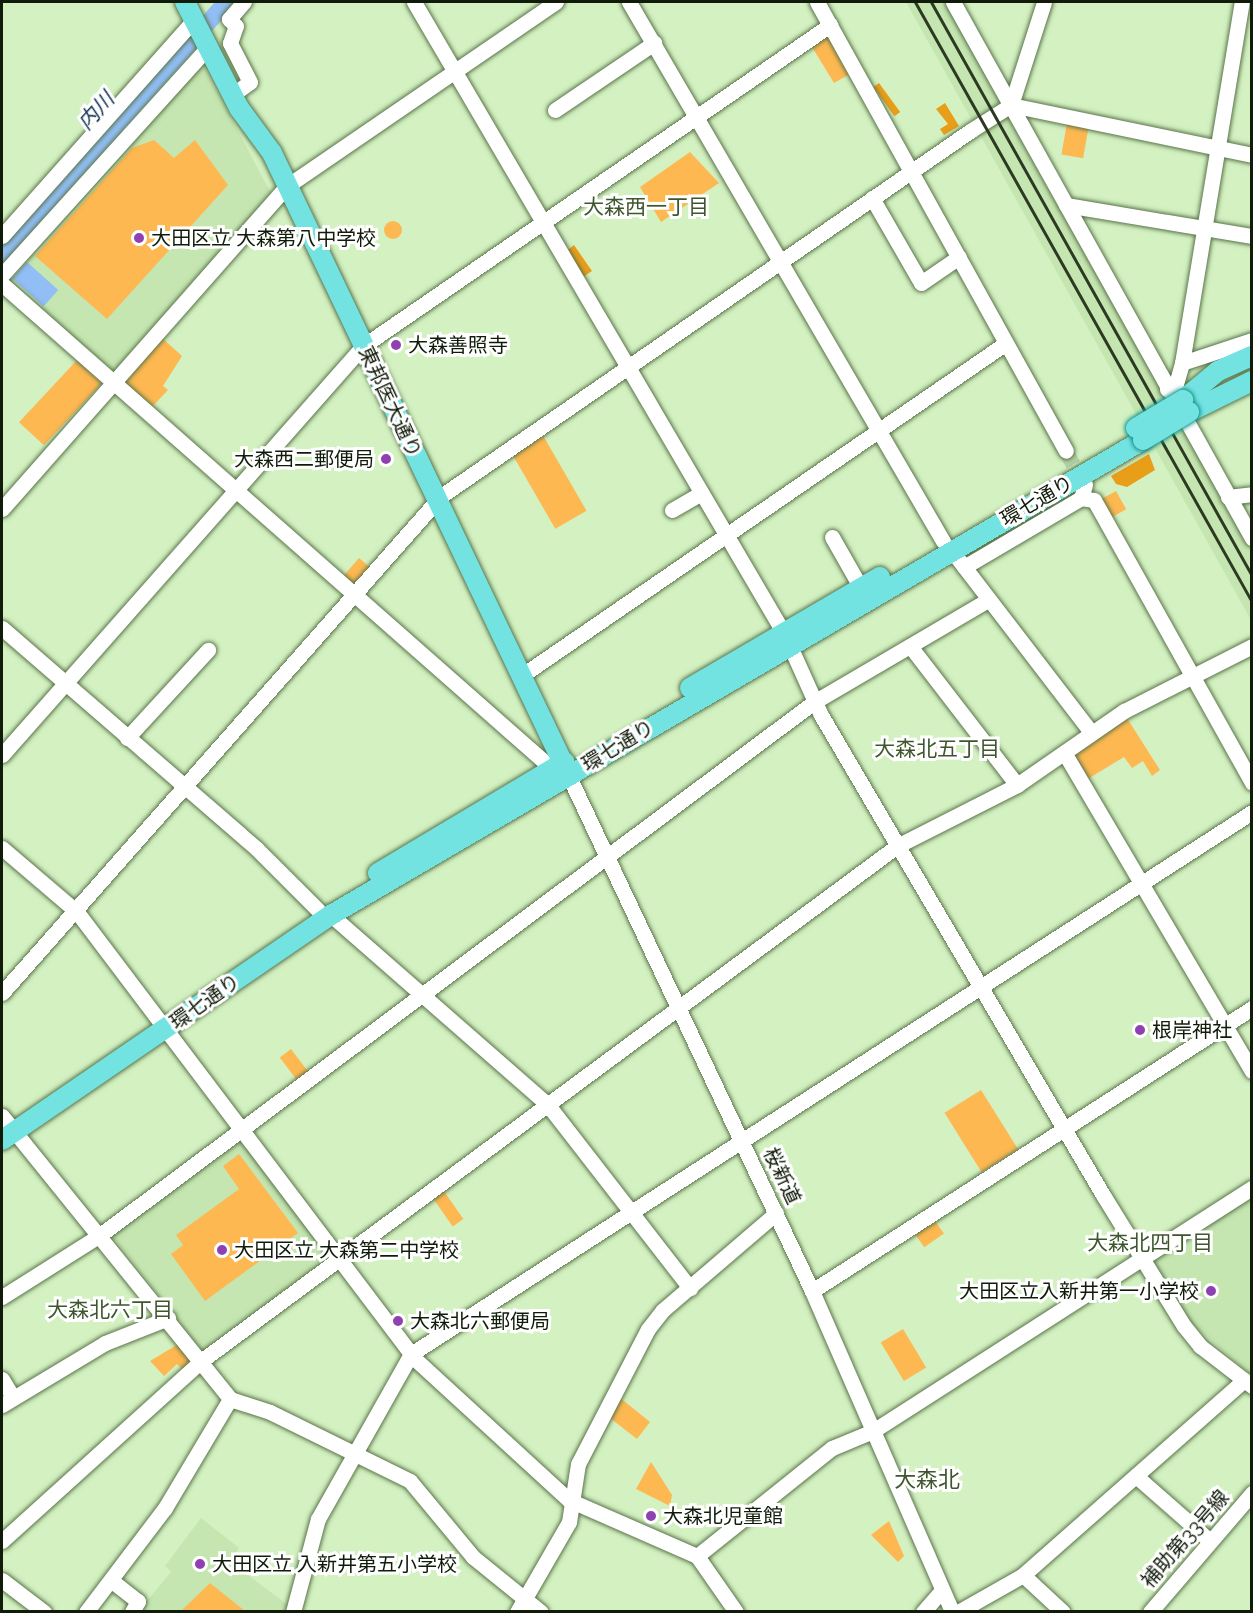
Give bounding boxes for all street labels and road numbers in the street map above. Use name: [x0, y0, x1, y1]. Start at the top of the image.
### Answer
street label: 東邦医大通り: [354, 343, 426, 461]
street label: 環七通り: [996, 471, 1078, 531]
street label: 環七通り: [578, 715, 658, 777]
street label: 環七通り: [165, 969, 245, 1035]
street label: 桜新道: [758, 1144, 806, 1208]
street label: 補助第33号線: [1136, 1485, 1234, 1593]

